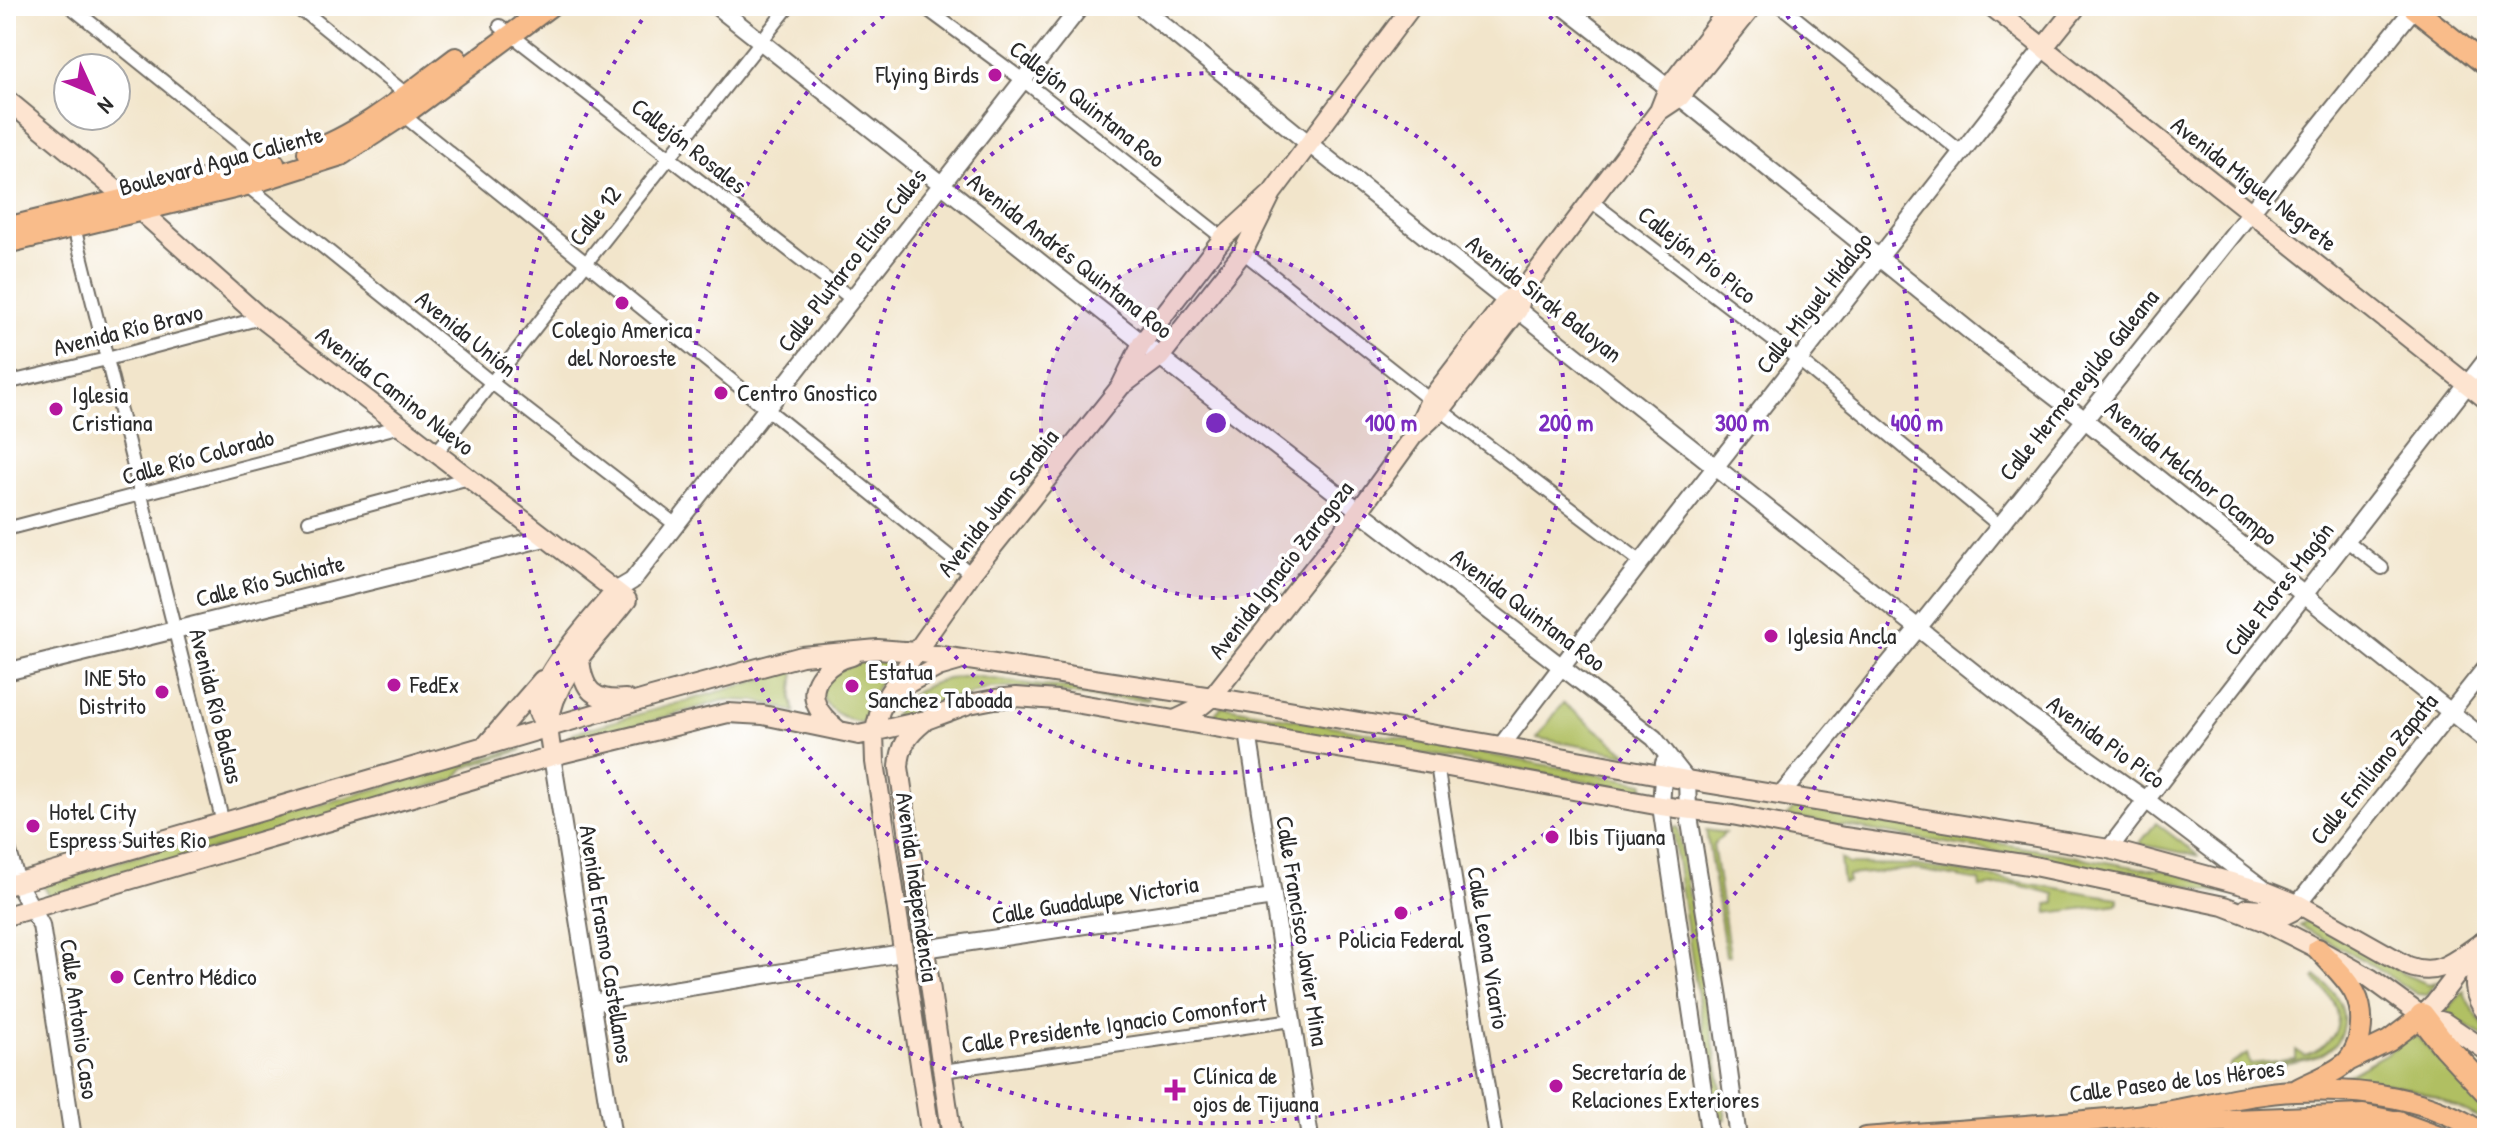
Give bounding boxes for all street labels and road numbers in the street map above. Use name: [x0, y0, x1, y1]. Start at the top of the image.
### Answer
street label: Callejón Quintana Roo: [1003, 32, 1172, 174]
street label: Callejón Rosales: [625, 90, 754, 200]
street label: Avenida Miguel Negrete: [2165, 108, 2345, 258]
street label: Boulevard Agua Caliente: [115, 117, 327, 203]
street label: Calle Plutarco Elias Calles: [769, 161, 933, 358]
street label: Avenida Andrés Quintana Roo: [961, 165, 1180, 346]
street label: Calle 12: [561, 179, 628, 252]
street label: Callejón Pío Pico: [1632, 198, 1764, 311]
street label: Calle Miguel Hidalgo: [1748, 225, 1879, 380]
street label: Avenida Sirak Baloyan: [1460, 227, 1629, 369]
street label: Calle Hermenegildo Galeana: [1991, 282, 2165, 487]
street label: Avenida Unión: [409, 283, 524, 384]
street label: Avenida Río Bravo: [50, 295, 206, 363]
street label: Avenida Camino Nuevo: [310, 318, 482, 462]
street label: Avenida Melchor Ocampo: [2099, 393, 2285, 552]
street label: Calle Río Colorado: [118, 420, 278, 492]
street label: Avenida Juan Sarabia: [929, 422, 1065, 583]
street label: Avenida Ignacio Zaragoza: [1200, 474, 1360, 665]
street label: Calle Flores Magón: [2216, 515, 2341, 662]
street label: Avenida Quintana Roo: [1444, 540, 1613, 678]
street label: Calle Río Suchiate: [192, 546, 348, 614]
street label: Avenida Río Balsas: [182, 625, 252, 787]
street label: Calle Emiliano Zapata: [2302, 686, 2444, 851]
street label: Avenida Pio Pico: [2041, 687, 2173, 795]
street label: Avenida Independencia: [889, 790, 947, 984]
street label: Calle Francisco Javier Mina: [1269, 814, 1337, 1048]
street label: Avenida Erasmo Castellanos: [572, 823, 642, 1065]
street label: Calle Leona Vicario: [1460, 864, 1518, 1032]
street label: Calle Guadalupe Victoria: [989, 867, 1200, 931]
street label: Calle Antonio Caso: [53, 937, 107, 1101]
street label: Calle Presidente Ignacio Comonfort: [959, 986, 1269, 1060]
street label: Calle Paseo de los Héroes: [2067, 1051, 2286, 1109]

